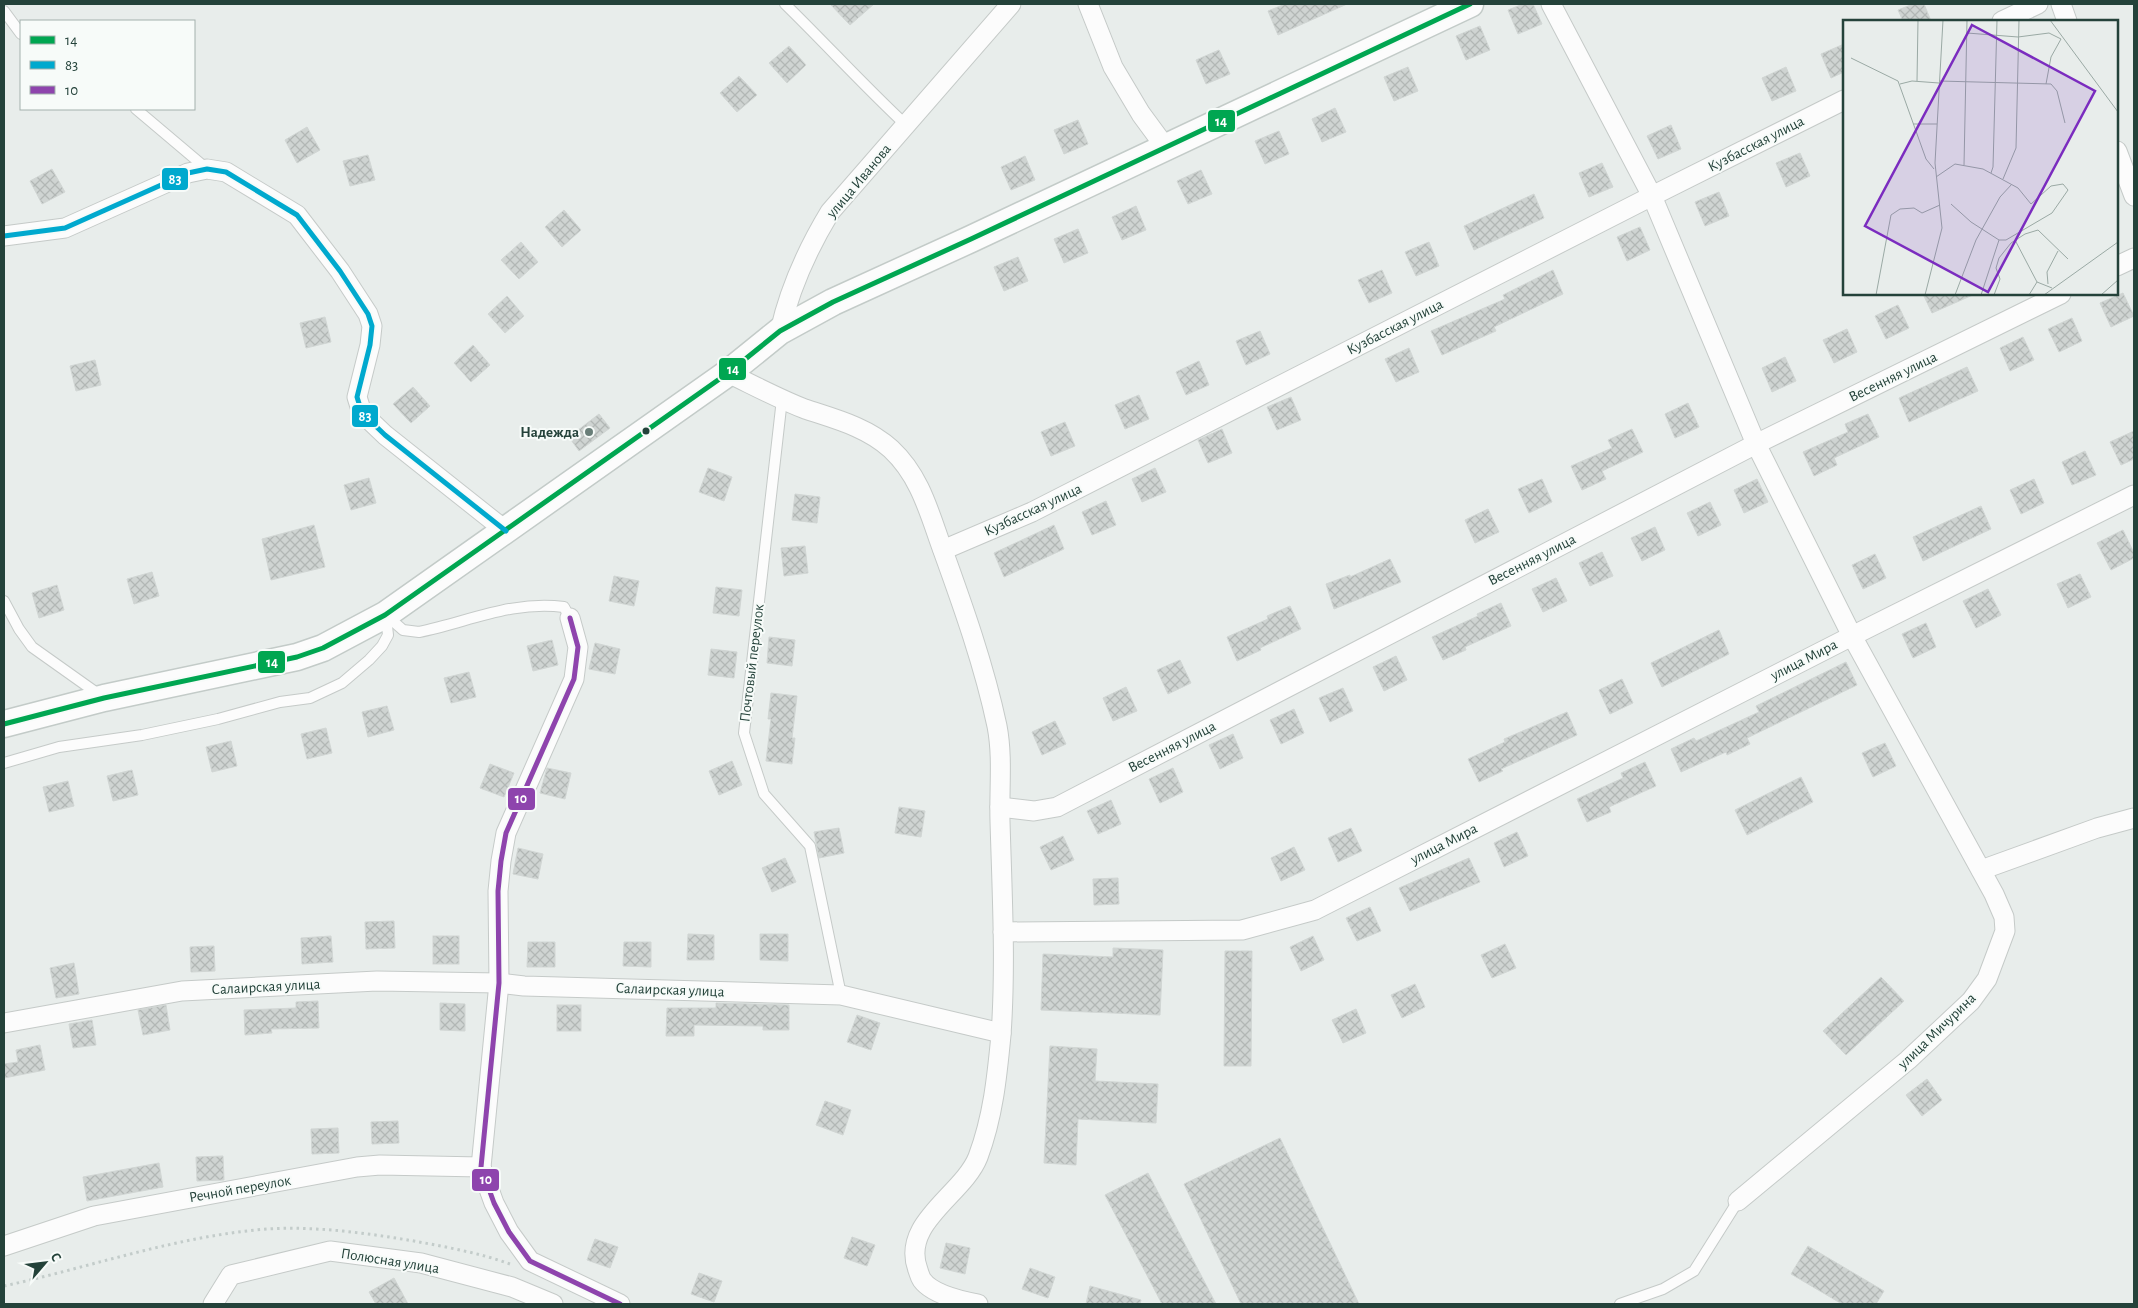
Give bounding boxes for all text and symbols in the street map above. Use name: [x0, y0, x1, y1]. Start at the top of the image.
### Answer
legend: [20, 20, 195, 110]
inset map: [1843, 20, 2118, 295]
text: 14: [65, 33, 77, 48]
text: 83: [65, 58, 78, 73]
text: 10: [65, 83, 78, 98]
line badge: 14: [1207, 109, 1236, 133]
street label: Кузбасская улица: [1706, 113, 1807, 175]
text: 14: [1215, 115, 1227, 129]
street label: улица Иванова: [823, 141, 894, 222]
line badge: 83: [161, 167, 189, 191]
text: 83: [169, 173, 181, 187]
street label: Кузбасская улица: [1345, 296, 1446, 358]
street label: Весенняя улица: [1847, 349, 1940, 405]
line badge: 14: [718, 357, 747, 381]
text: 14: [727, 363, 739, 377]
line badge: 83: [351, 404, 379, 428]
text: 83: [359, 410, 371, 424]
place label: Надежда: [520, 425, 579, 440]
marker: Надежда: [583, 426, 595, 438]
unlabelled marker: [641, 426, 651, 436]
street label: Кузбасская улица: [982, 481, 1084, 539]
street label: Весенняя улица: [1486, 531, 1578, 588]
street label: Почтовый переулок: [737, 603, 767, 723]
street label: улица Мира: [1767, 637, 1840, 684]
line badge: 14: [257, 650, 286, 674]
text: 14: [266, 656, 278, 670]
street label: Весенняя улица: [1126, 718, 1218, 775]
line badge: 10: [507, 787, 536, 811]
text: 10: [515, 792, 527, 806]
street label: улица Мира: [1407, 821, 1480, 868]
street label: Салаирская улица: [211, 977, 321, 997]
street label: Салаирская улица: [615, 981, 725, 999]
street label: улица Мичурина: [1895, 990, 1979, 1072]
line badge: 10: [471, 1168, 500, 1192]
street label: Речной переулок: [188, 1173, 292, 1205]
text: 10: [480, 1173, 492, 1187]
north arrow: [20, 1238, 70, 1288]
street label: Полюсная улица: [340, 1246, 440, 1276]
text: С: [48, 1251, 64, 1264]

